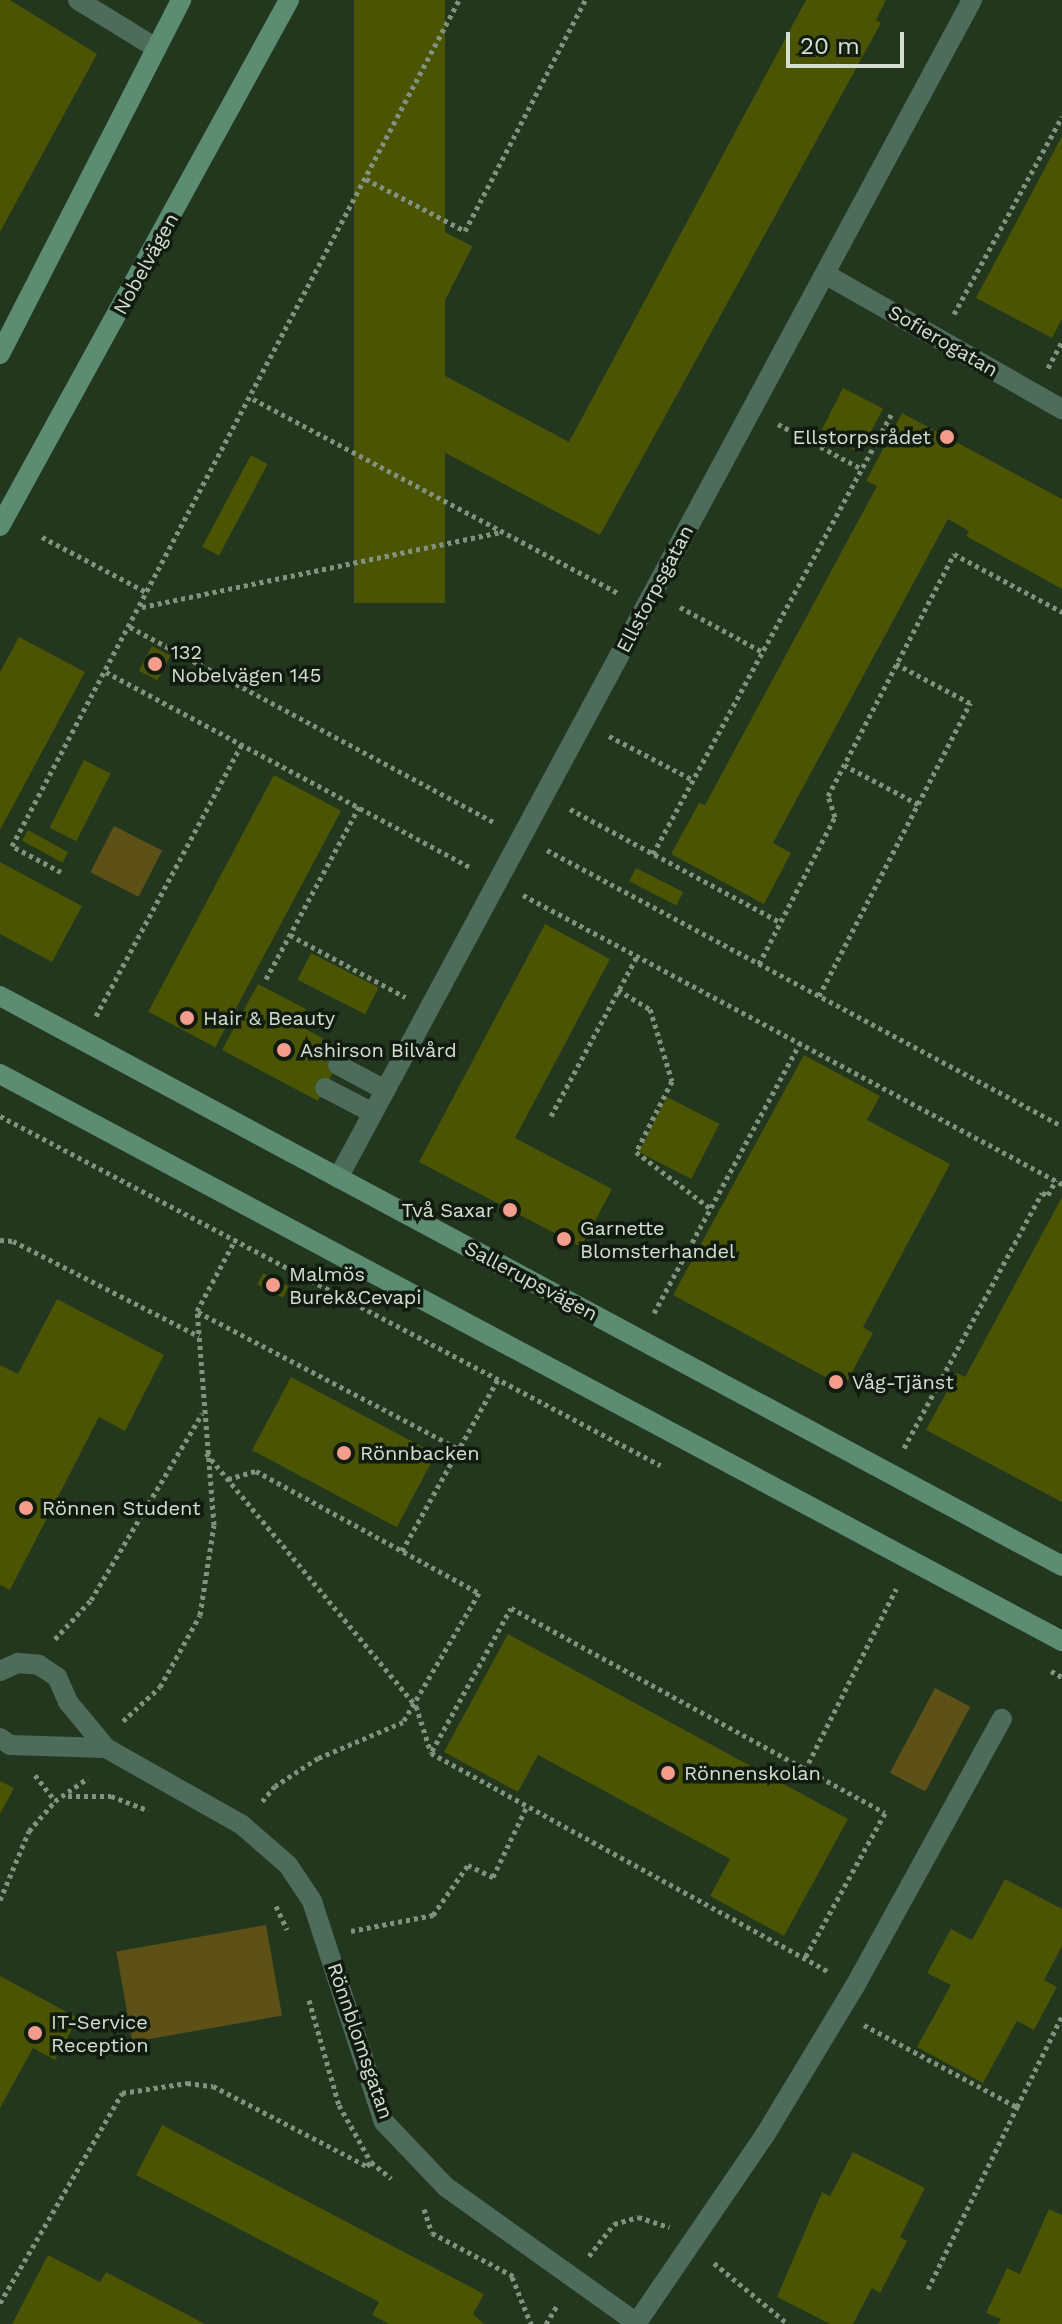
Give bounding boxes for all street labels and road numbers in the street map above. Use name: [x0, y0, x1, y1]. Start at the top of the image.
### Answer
street label: Nobelvägen: [108, 209, 184, 319]
street label: Sofierogatan: [884, 300, 1002, 382]
street label: Ellstorpsgatan: [611, 521, 699, 657]
street label: Sallerupsvägen: [460, 1236, 602, 1326]
street label: Rönnblomsgatan: [322, 1960, 398, 2122]

